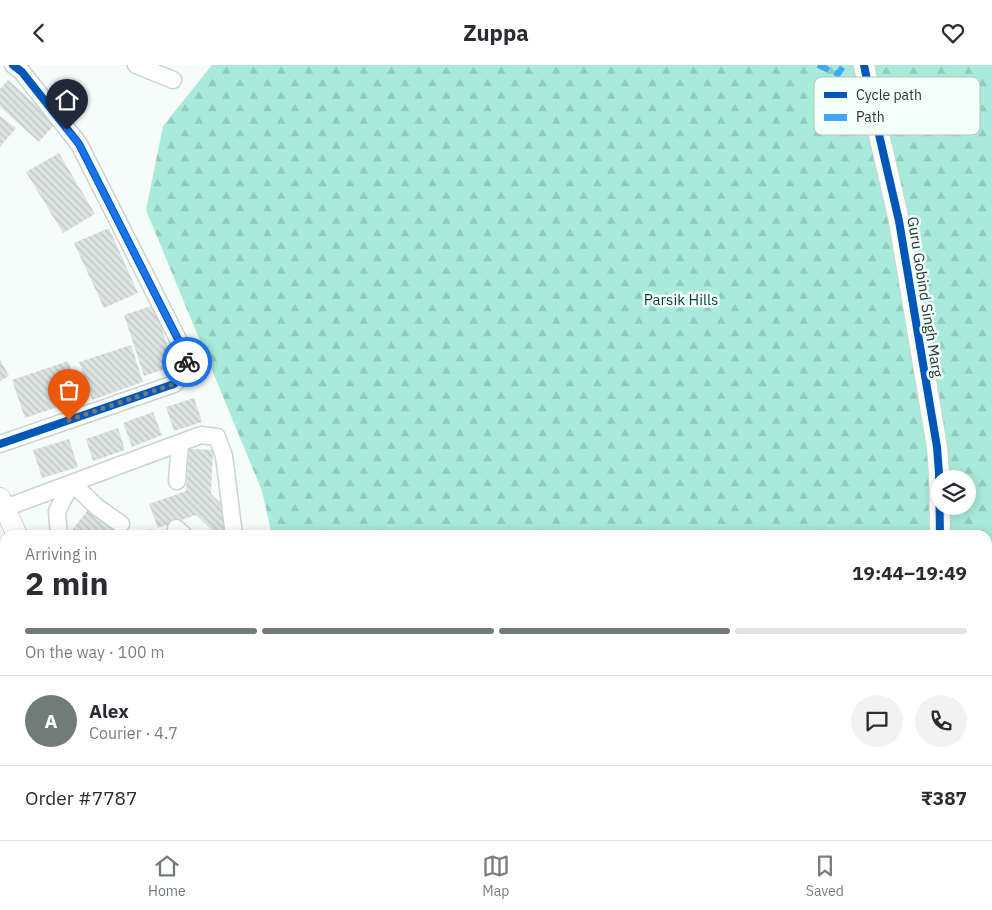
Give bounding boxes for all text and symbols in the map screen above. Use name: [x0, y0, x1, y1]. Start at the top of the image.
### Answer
text: Zuppa: [463, 18, 529, 47]
icon: back: [25, 19, 53, 47]
icon: heart: [939, 19, 967, 47]
legend: [814, 77, 980, 135]
pin: [46, 79, 88, 130]
icon: home: [53, 86, 81, 114]
text: Cycle path: [856, 86, 922, 104]
text: Path: [856, 108, 885, 126]
street label: Guru Gobind Singh Marg: [903, 215, 948, 379]
park label: Parsik Hills: [644, 290, 718, 309]
courier: [162, 337, 212, 387]
icon: bike: [173, 348, 201, 376]
pin: [48, 369, 90, 420]
icon: bag: [55, 376, 83, 404]
map controls: [931, 470, 976, 515]
button: layers: [931, 470, 976, 515]
text: Arriving in: [25, 544, 97, 564]
text: 19:44–19:49: [852, 561, 967, 585]
text: 2 min: [25, 562, 109, 604]
text: On the way · 100 m: [25, 642, 164, 662]
button: chat: [851, 695, 903, 747]
button: phone: [915, 695, 967, 747]
text: Alex: [89, 699, 129, 723]
text: A: [44, 709, 58, 733]
text: Courier · 4.7: [89, 723, 178, 743]
text: Order #7787: [25, 786, 137, 810]
text: ₹387: [921, 786, 967, 810]
tab: Home: [148, 852, 186, 900]
tab: Map: [482, 852, 510, 900]
tab: Saved: [806, 852, 844, 900]

